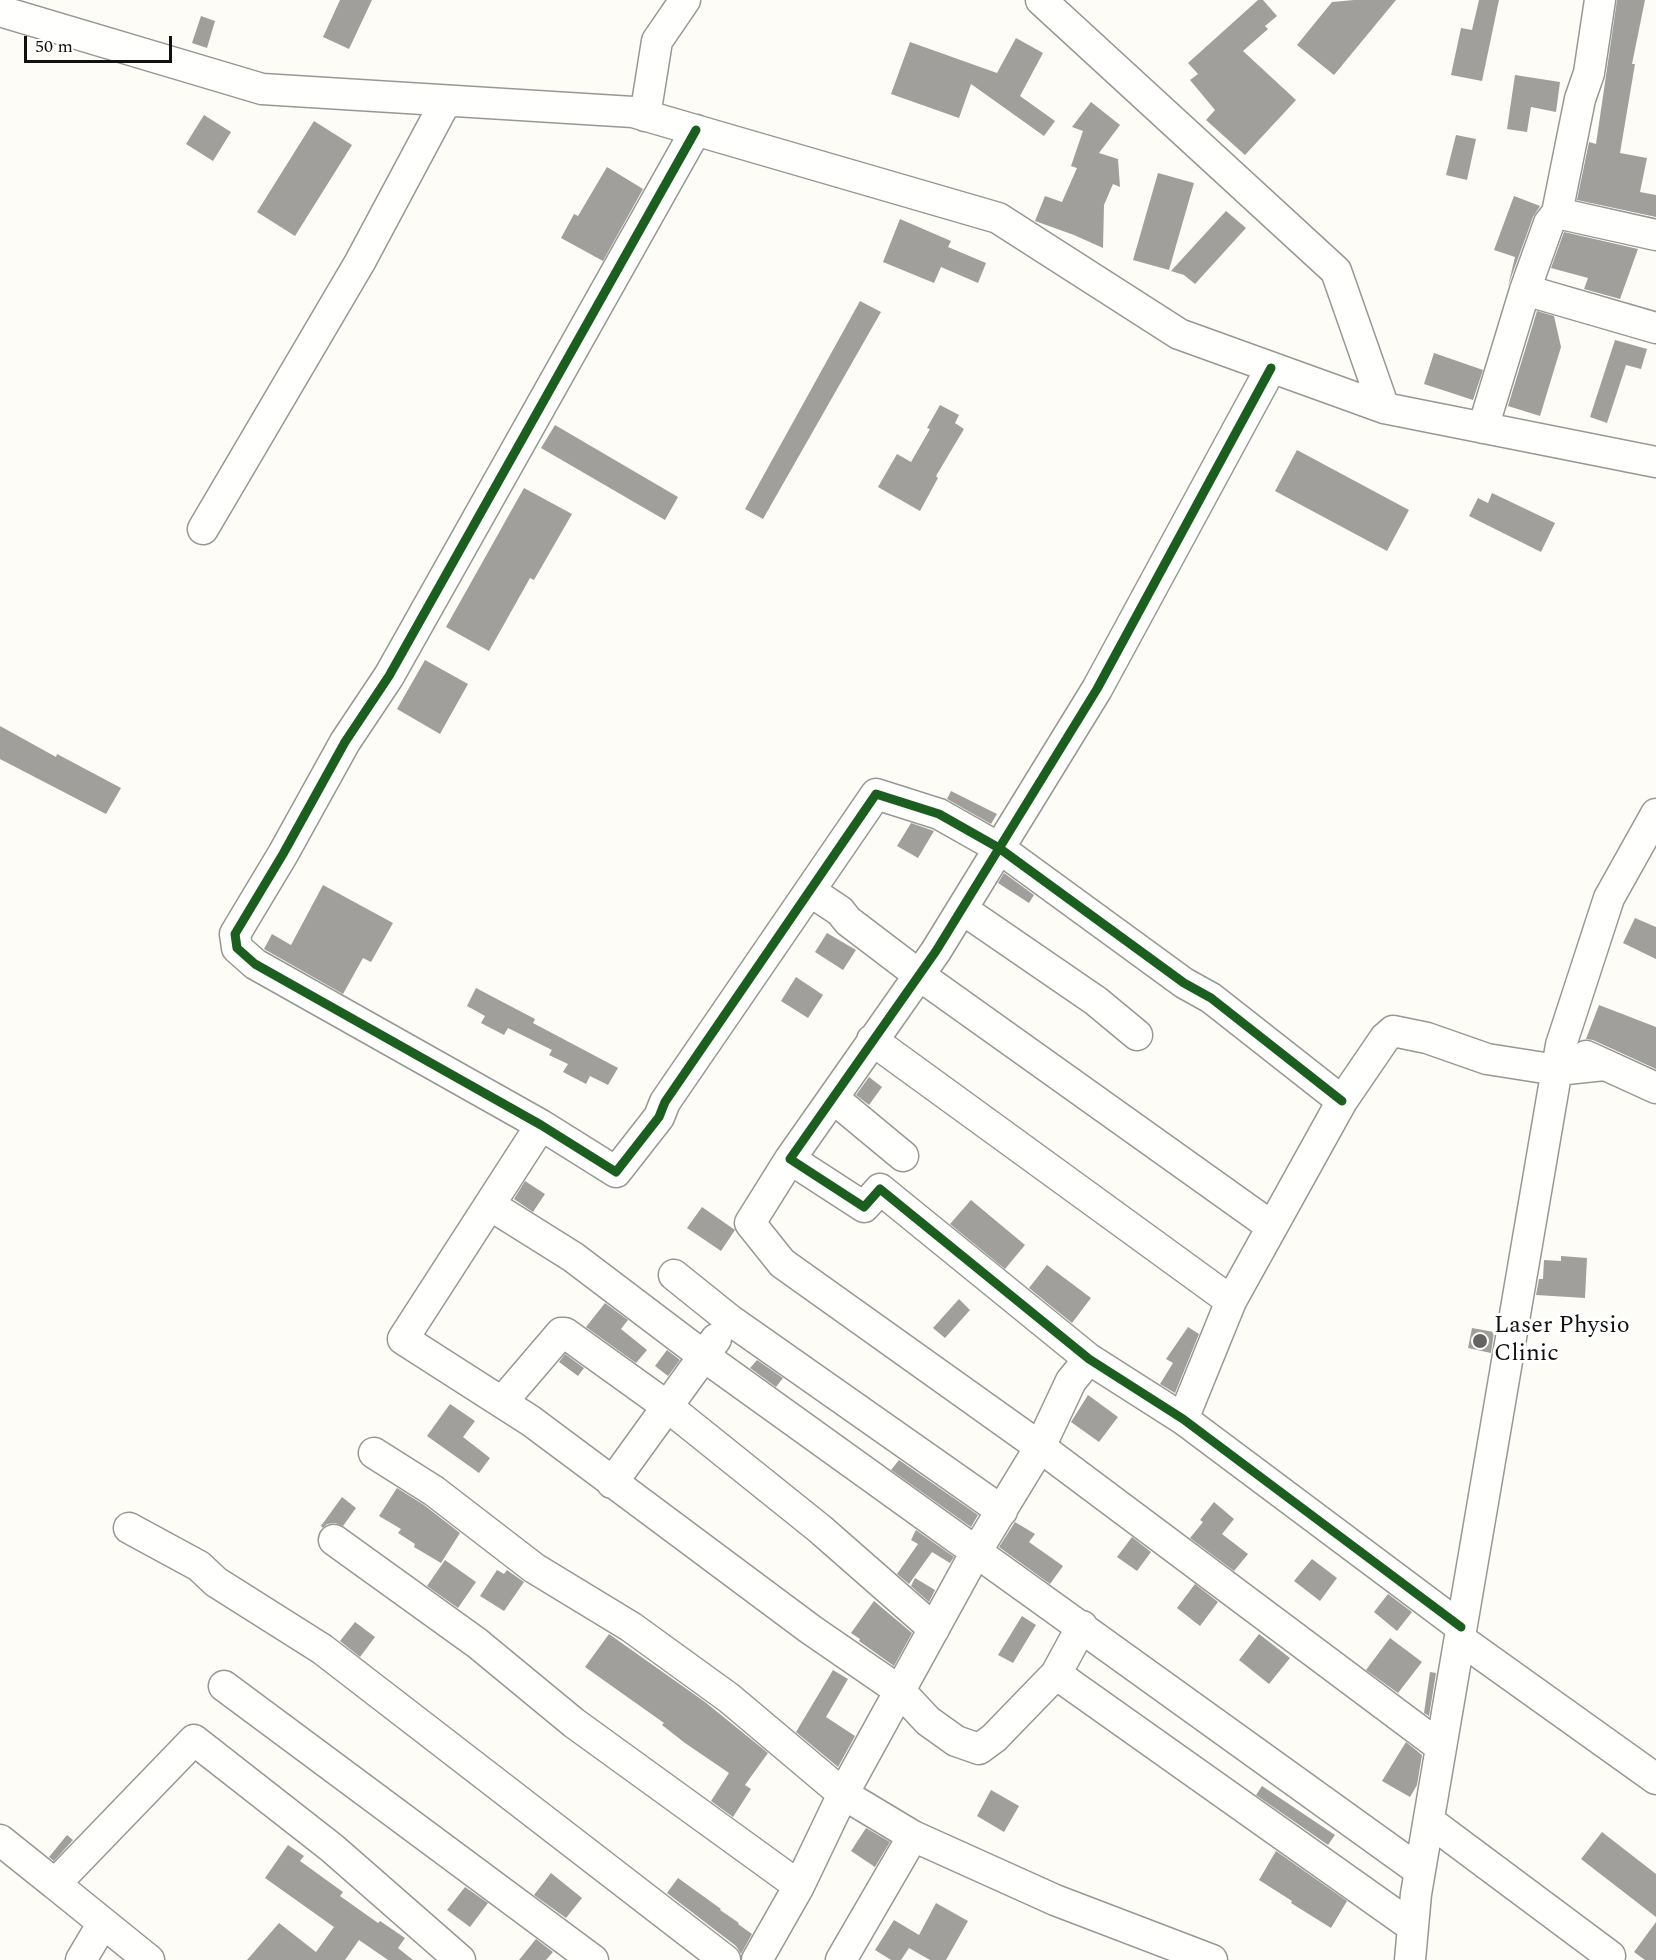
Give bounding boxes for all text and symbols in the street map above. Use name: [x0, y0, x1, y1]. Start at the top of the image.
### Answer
scale bar: [27, 24, 176, 62]
text: 50 m: [35, 33, 73, 60]
place label: Laser Physio Clinic: [1494, 1313, 1630, 1369]
marker: Laser Physio Clinic: [1471, 1332, 1489, 1350]

